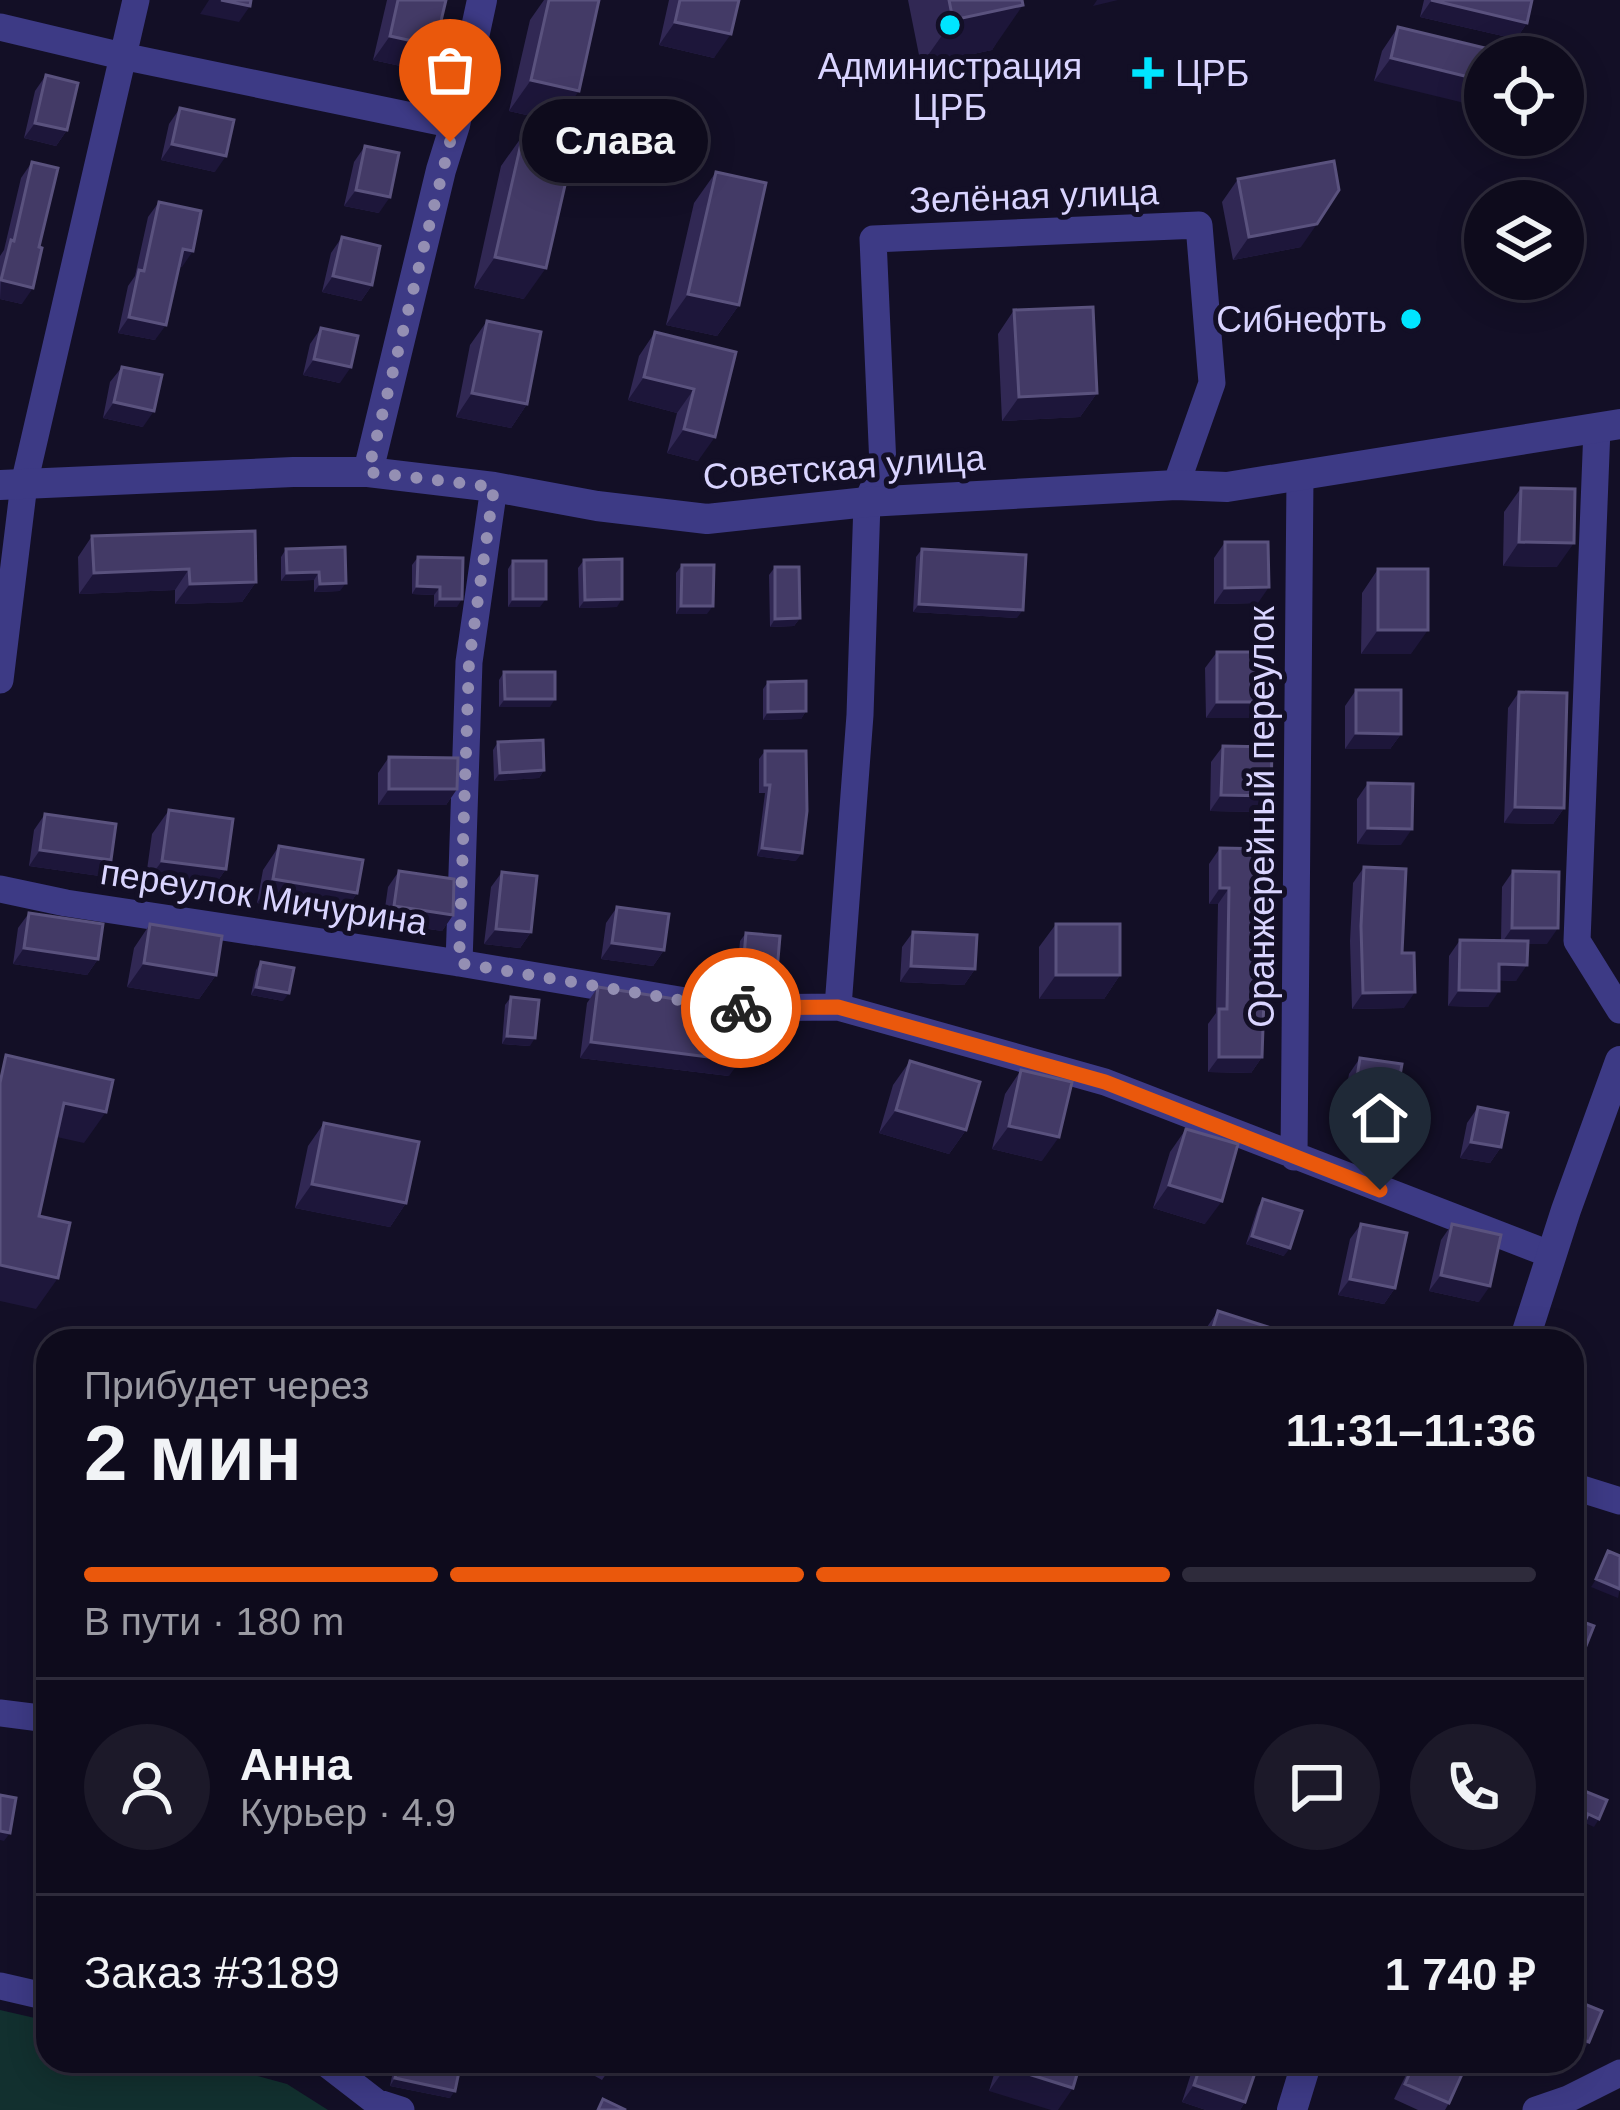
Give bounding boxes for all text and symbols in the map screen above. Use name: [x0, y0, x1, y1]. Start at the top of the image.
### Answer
marker: Администрация ЦРБ: [937, 12, 963, 38]
pin: [399, 19, 501, 142]
map controls: [1464, 36, 1584, 300]
button: locate: [1464, 36, 1584, 156]
icon: bag: [417, 37, 483, 103]
place label: Администрация ЦРБ: [818, 46, 1082, 128]
place label: ЦРБ: [1175, 53, 1249, 94]
marker: ЦРБ: [1132, 57, 1164, 89]
callout: Слава: [522, 100, 708, 184]
text: Слава: [555, 119, 675, 162]
street label: Зелёная улица: [908, 171, 1161, 221]
button: layers: [1464, 180, 1584, 300]
place label: Сибнефть: [1216, 299, 1387, 340]
marker: Сибнефть: [1398, 306, 1424, 332]
street label: Советская улица: [702, 437, 987, 497]
street label: Оранжерейный переулок: [1241, 606, 1282, 1028]
street label: переулок Мичурина: [98, 851, 431, 943]
courier: [681, 948, 801, 1068]
icon: bike: [708, 975, 774, 1041]
pin: [1329, 1067, 1431, 1190]
icon: home: [1347, 1085, 1413, 1151]
text: Прибудет через: [84, 1364, 369, 1407]
text: 11:31–11:36: [1286, 1405, 1536, 1456]
text: 2 мин: [84, 1409, 302, 1497]
text: В пути · 180 m: [84, 1600, 344, 1643]
button: person: [84, 1724, 210, 1850]
button: chat: [1254, 1724, 1380, 1850]
button: phone: [1410, 1724, 1536, 1850]
text: Анна: [240, 1739, 352, 1790]
text: Курьер · 4.9: [240, 1791, 456, 1834]
text: Заказ #3189: [84, 1947, 340, 1998]
text: 1 740 ₽: [1385, 1949, 1536, 2000]

